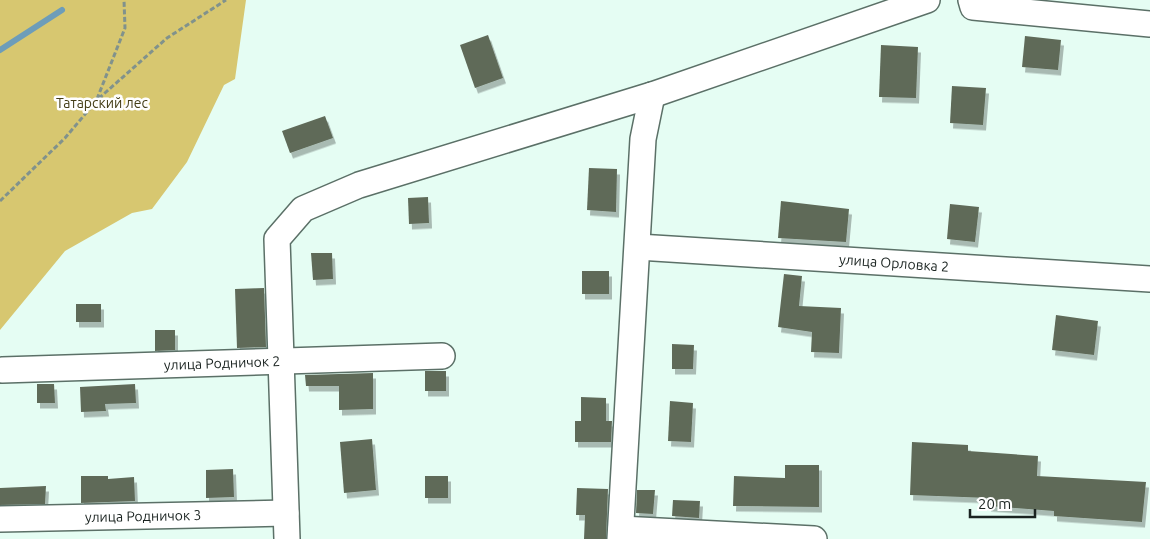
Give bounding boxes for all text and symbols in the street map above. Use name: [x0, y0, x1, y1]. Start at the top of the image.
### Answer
park label: Татарский лес: [56, 95, 148, 111]
street label: улица Орловка 2: [838, 251, 950, 275]
street label: улица Родничок 2: [164, 353, 280, 373]
scale bar: [970, 486, 1035, 518]
text: 20 m: [978, 495, 1011, 512]
street label: улица Родничок 3: [85, 507, 201, 525]

